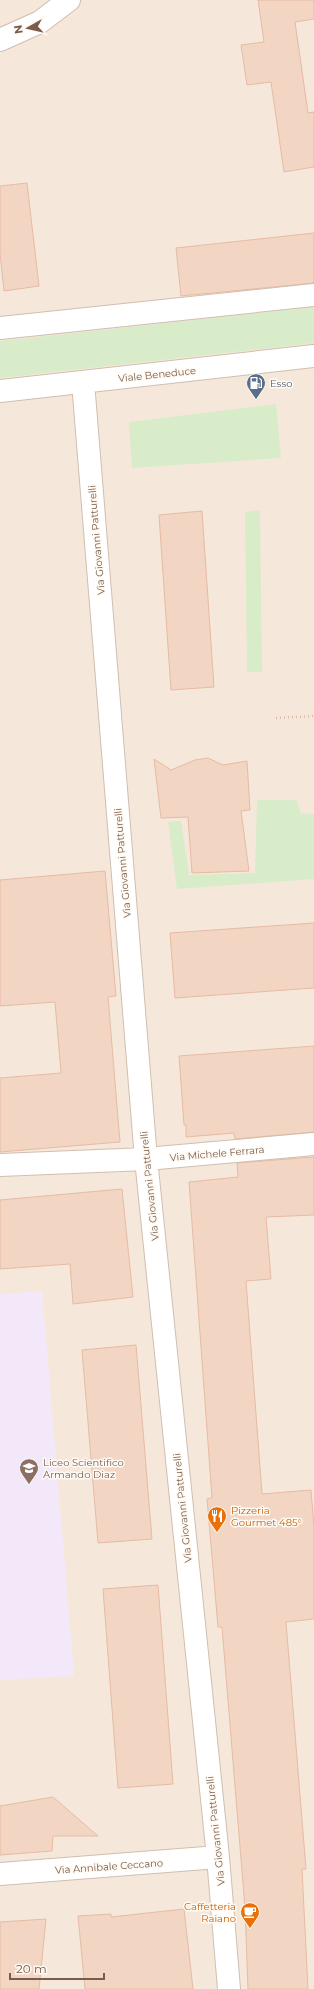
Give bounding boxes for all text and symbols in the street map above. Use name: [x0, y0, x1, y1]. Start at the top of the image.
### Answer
north arrow: [8, 8, 48, 48]
text: N: [11, 24, 26, 35]
street label: Viale Beneduce: [117, 364, 197, 385]
fuel station icon: Esso: [245, 372, 267, 400]
place label: Esso: [270, 377, 293, 390]
street label: Via Giovanni Patturelli: [85, 485, 108, 595]
street label: Via Giovanni Patturelli: [111, 808, 134, 918]
street label: Via Giovanni Patturelli: [137, 1130, 162, 1241]
street label: Via Michele Ferrara: [169, 1143, 265, 1164]
street label: Via Giovanni Patturelli: [170, 1452, 195, 1563]
place label: Liceo Scientifico Armando Diaz: [43, 1456, 124, 1481]
school or university icon: Liceo Scientifico Armando Diaz: [18, 1457, 40, 1485]
place label: Pizzeria Gourmet 485°: [231, 1504, 302, 1529]
restaurant icon: Pizzeria Gourmet 485°: [206, 1505, 228, 1533]
street label: Via Giovanni Patturelli: [203, 1775, 228, 1886]
street label: Via Annibale Ceccano: [55, 1856, 164, 1877]
place label: Caffetteria Raiano: [184, 1900, 236, 1925]
cafe icon: Caffetteria Raiano: [239, 1901, 261, 1929]
scale bar: [10, 1955, 104, 1981]
text: 20 m: [16, 1961, 47, 1976]

